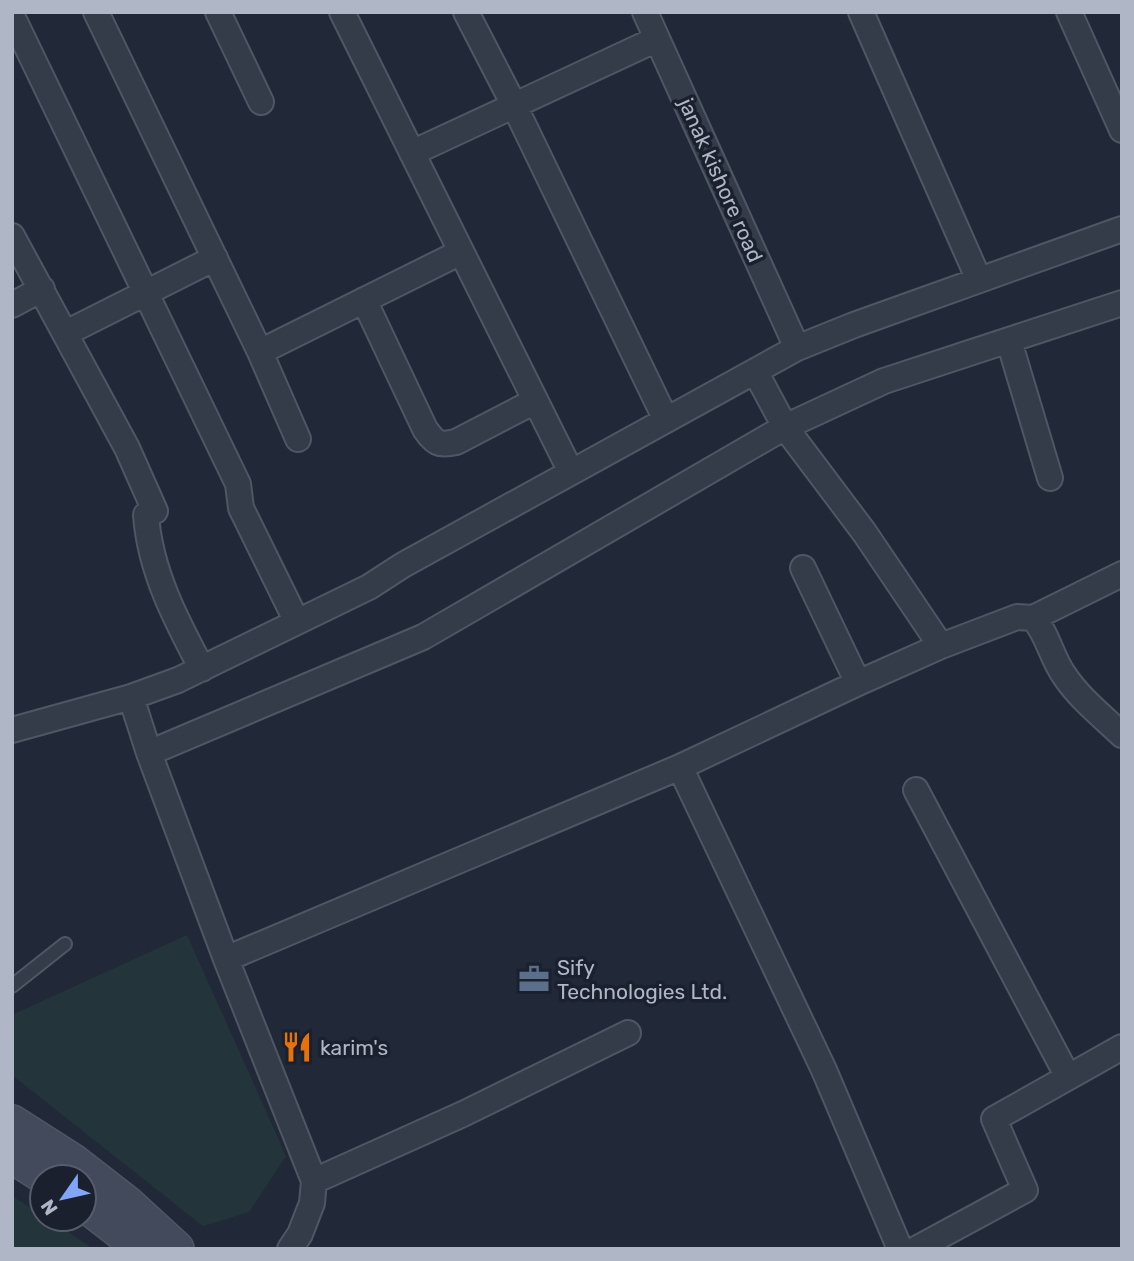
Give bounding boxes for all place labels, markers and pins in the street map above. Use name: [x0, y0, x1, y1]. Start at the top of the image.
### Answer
place label: Sify Technologies Ltd.: [557, 955, 727, 1004]
office icon: Sify Technologies Ltd.: [517, 962, 551, 996]
restaurant icon: karim's: [280, 1030, 314, 1064]
place label: karim's: [320, 1035, 388, 1060]

